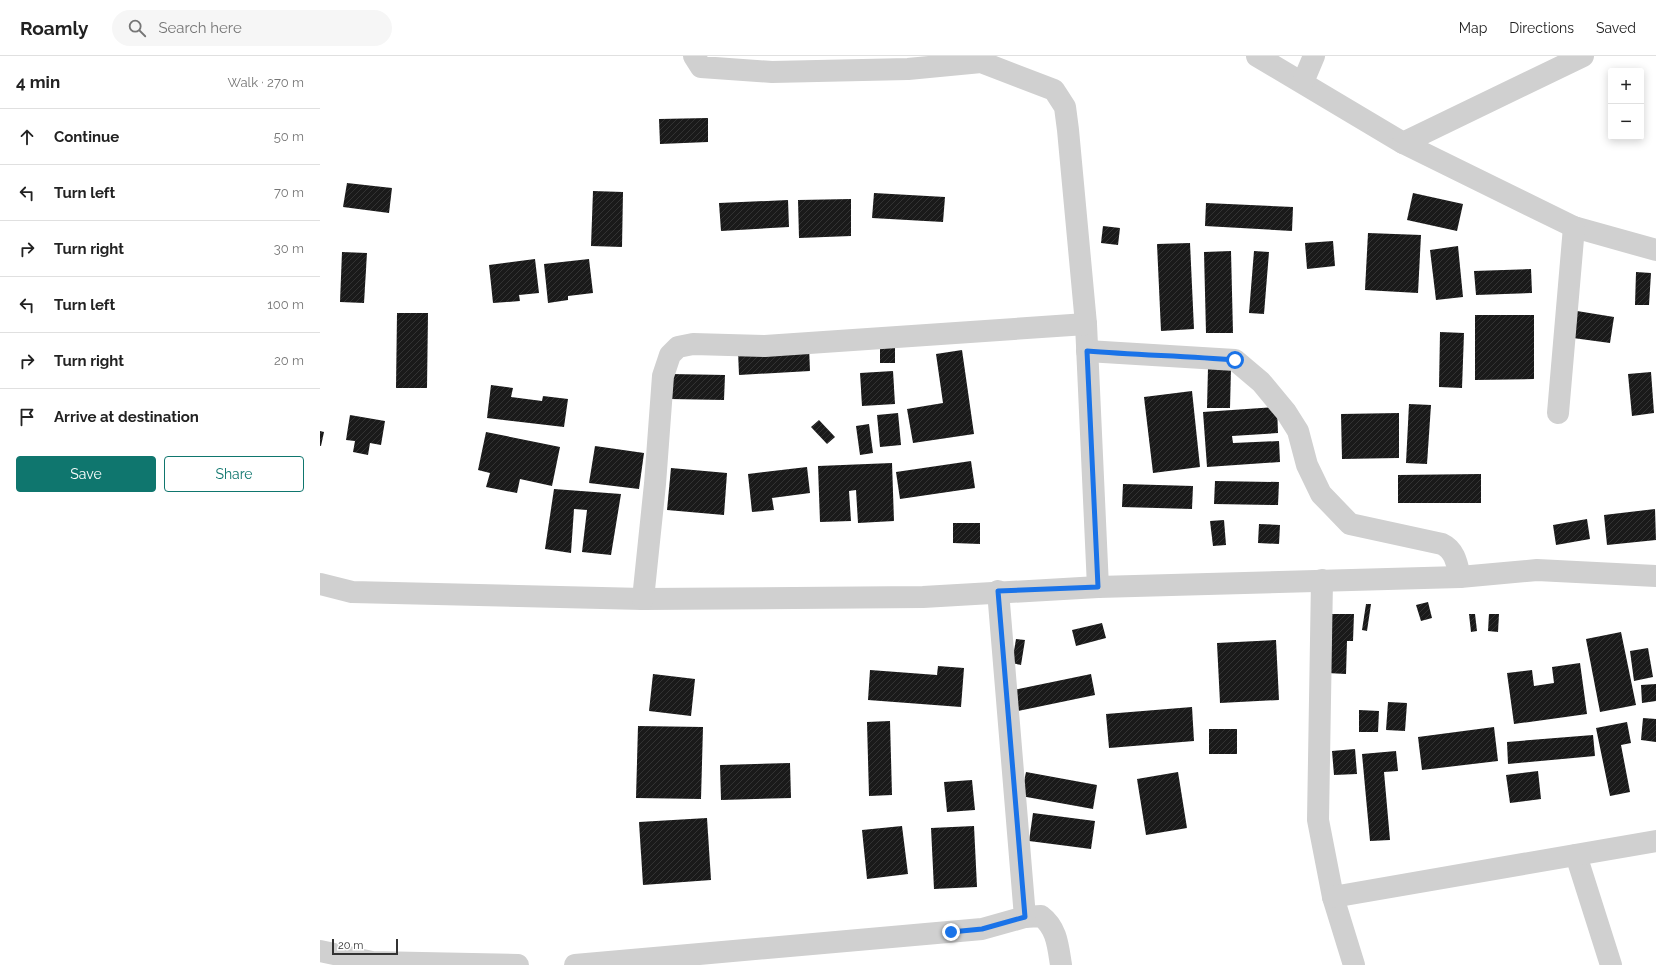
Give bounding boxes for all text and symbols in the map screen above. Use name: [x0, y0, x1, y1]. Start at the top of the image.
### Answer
search box: [112, 10, 392, 46]
text: Roamly: [20, 17, 88, 39]
icon: search: [126, 17, 148, 39]
text: Search here: [158, 19, 242, 37]
text: Map: [1459, 20, 1487, 36]
text: Directions: [1509, 20, 1574, 36]
text: Saved: [1596, 20, 1636, 36]
map controls: [1608, 68, 1644, 140]
button: +: [1608, 68, 1644, 104]
text: 4 min: [16, 72, 60, 92]
text: Walk · 270 m: [228, 75, 304, 90]
button: −: [1608, 104, 1644, 140]
icon: ahead: [16, 126, 38, 148]
text: Continue: [54, 128, 119, 146]
text: 50 m: [274, 129, 304, 144]
icon: left: [16, 182, 38, 204]
text: Turn left: [54, 184, 115, 202]
text: 70 m: [274, 185, 304, 200]
icon: right: [16, 238, 38, 260]
text: Turn right: [54, 240, 124, 258]
text: 30 m: [274, 241, 304, 256]
icon: left: [16, 294, 38, 316]
text: Turn left: [54, 296, 115, 314]
text: 100 m: [267, 297, 304, 312]
icon: right: [16, 350, 38, 372]
route start: [1226, 351, 1244, 369]
text: Turn right: [54, 352, 124, 370]
text: 20 m: [274, 353, 304, 368]
icon: arrive: [16, 406, 38, 428]
text: Arrive at destination: [54, 408, 199, 426]
button: Save: [16, 456, 156, 492]
button: Share: [164, 456, 304, 492]
route end: [942, 923, 960, 941]
scale bar: [332, 937, 398, 956]
text: 20 m: [338, 939, 363, 952]

